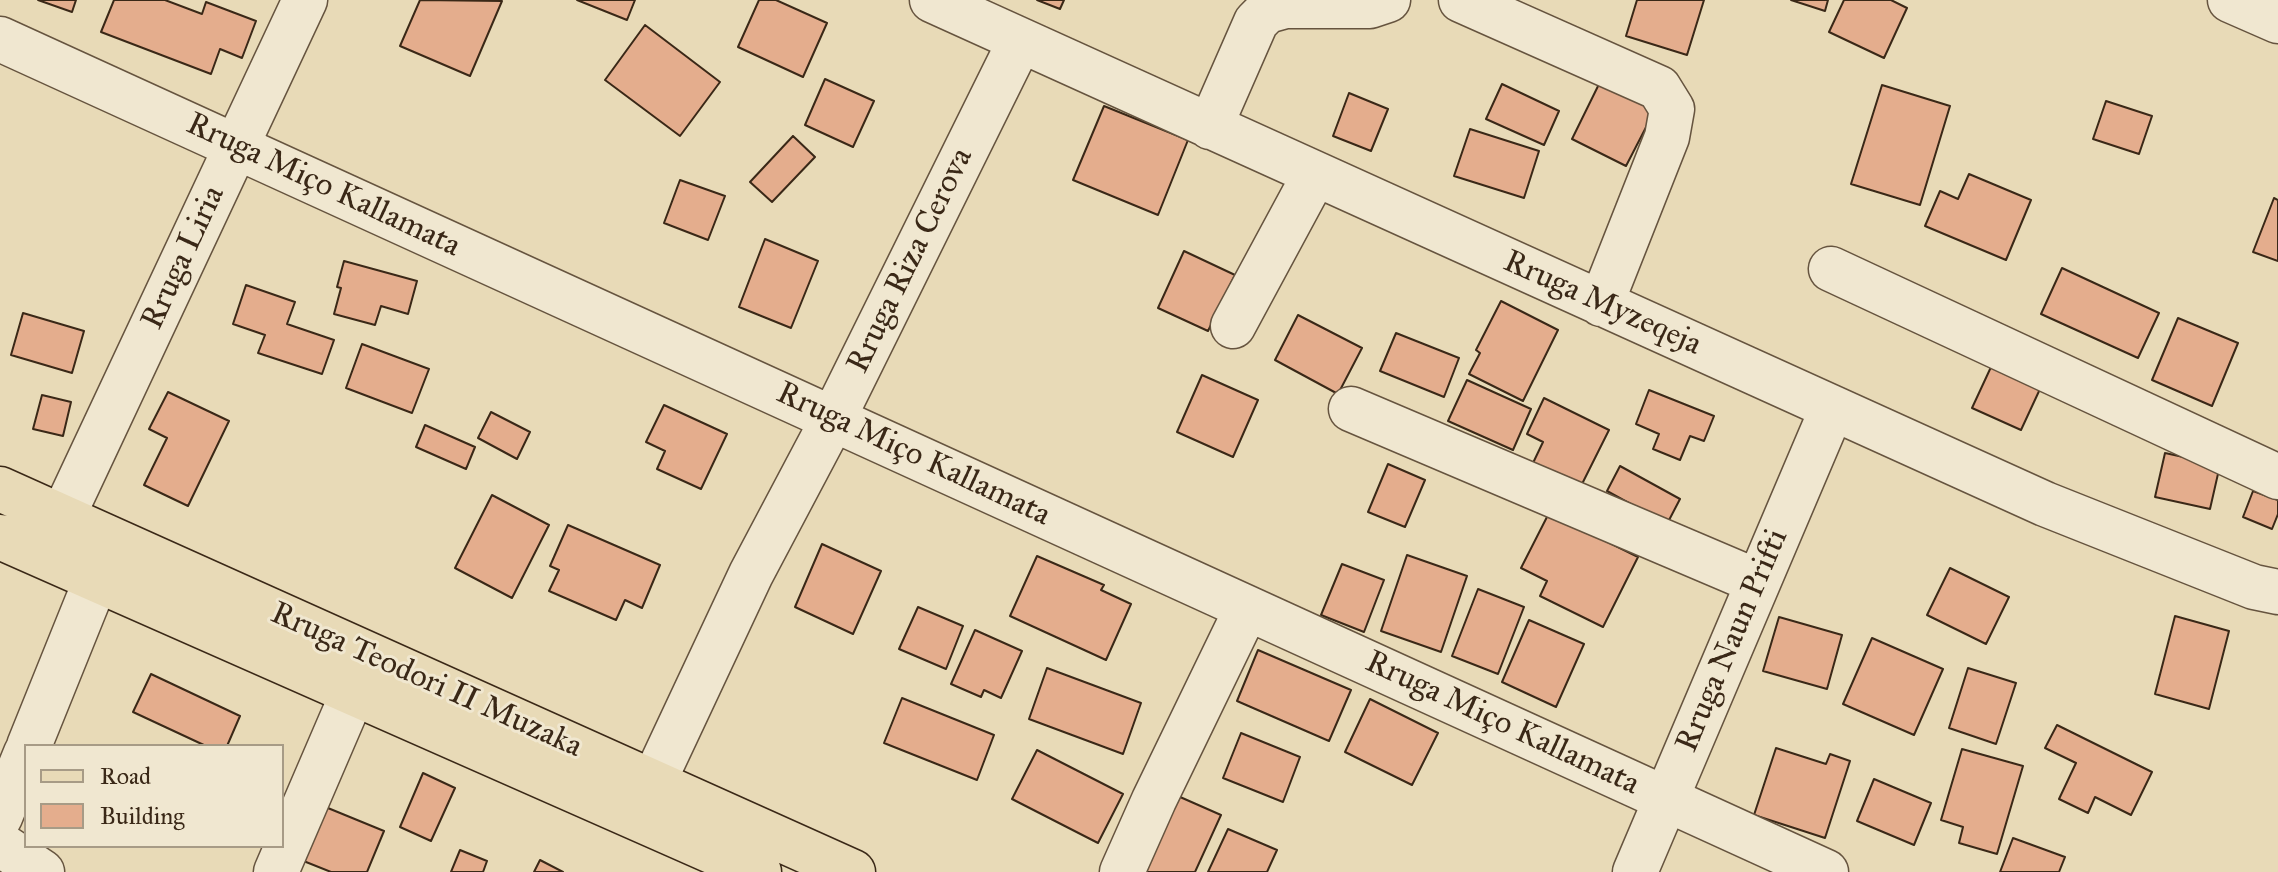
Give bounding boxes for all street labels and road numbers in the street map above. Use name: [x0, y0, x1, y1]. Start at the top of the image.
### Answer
street label: Rruga Miço Kallamata: [180, 106, 466, 266]
street label: Rruga Riza Cerova: [840, 142, 982, 380]
street label: Rruga Liria: [134, 180, 234, 336]
street label: Rruga Myzeqeja: [1497, 243, 1707, 365]
street label: Rruga Miço Kallamata: [770, 375, 1056, 535]
street label: Rruga Naun Prifti: [1669, 524, 1797, 758]
street label: Rruga Teodori II Muzaka: [264, 595, 588, 767]
street label: Rruga Miço Kallamata: [1359, 644, 1645, 804]

